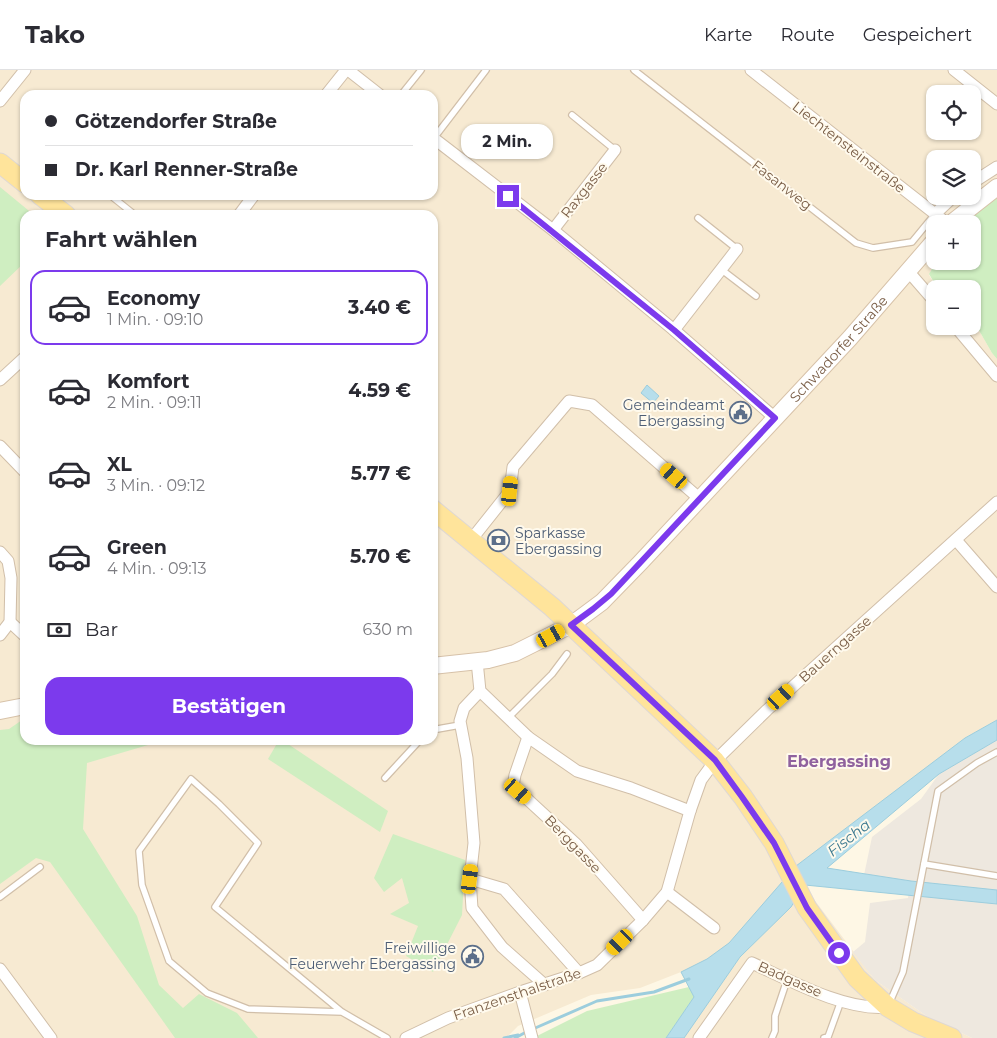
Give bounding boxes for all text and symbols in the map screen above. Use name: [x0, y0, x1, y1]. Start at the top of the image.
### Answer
text: Tako: [25, 20, 85, 49]
text: Karte: [704, 24, 752, 46]
text: Route: [780, 24, 835, 46]
text: Gespeichert: [863, 24, 972, 46]
map controls: [926, 85, 981, 335]
button: locate: [926, 85, 981, 140]
street label: Liechtensteinstraße: [789, 97, 909, 197]
text: Götzendorfer Straße: [75, 110, 277, 133]
callout: 2 Min.: [462, 124, 554, 158]
text: 2 Min.: [482, 132, 532, 151]
button: layers: [926, 150, 981, 205]
street label: Fasanweg: [748, 156, 816, 214]
text: Dr. Karl Renner-Straße: [75, 158, 298, 181]
street label: Raxgasse: [557, 159, 611, 221]
route end: [497, 185, 519, 207]
button: +: [926, 215, 981, 270]
text: Fahrt wählen: [45, 226, 198, 253]
button: −: [926, 280, 981, 335]
icon: car: [47, 285, 92, 330]
text: Economy: [107, 287, 200, 310]
street label: Schwadorfer Straße: [786, 292, 892, 406]
text: 3.40 €: [348, 296, 411, 319]
text: 1 Min. · 09:10: [107, 310, 203, 329]
icon: car: [47, 368, 92, 413]
text: Komfort: [107, 370, 189, 393]
text: 4.59 €: [348, 379, 411, 402]
text: 2 Min. · 09:11: [107, 393, 202, 412]
place label: Gemeindeamt Ebergassing: [623, 396, 725, 430]
public building icon: Gemeindeamt Ebergassing: [729, 401, 753, 425]
icon: car: [47, 451, 92, 496]
text: XL: [107, 453, 132, 476]
car: [657, 460, 690, 492]
text: 5.77 €: [351, 462, 411, 485]
car: [500, 475, 519, 507]
text: 3 Min. · 09:12: [107, 476, 205, 495]
place label: Sparkasse Ebergassing: [515, 524, 602, 558]
bank icon: Sparkasse Ebergassing: [487, 529, 511, 553]
icon: car: [47, 534, 92, 579]
text: Green: [107, 536, 167, 559]
text: 5.70 €: [350, 545, 411, 568]
text: 4 Min. · 09:13: [107, 559, 207, 578]
street label: Bauerngasse: [795, 612, 875, 686]
icon: cash: [45, 616, 73, 644]
text: Bar: [85, 618, 118, 641]
text: 630 m: [362, 620, 413, 639]
car: [534, 622, 567, 650]
button: Bestätigen: [45, 677, 413, 735]
car: [764, 681, 797, 713]
district label: Ebergassing: [787, 752, 891, 771]
car: [501, 775, 534, 807]
street label: Berggasse: [541, 811, 605, 877]
water label: Fischa: [823, 815, 874, 860]
car: [460, 863, 479, 895]
car: [603, 926, 636, 958]
place label: Freiwillige Feuerwehr Ebergassing: [289, 939, 456, 973]
route start: [828, 942, 850, 964]
public building icon: Freiwillige Feuerwehr Ebergassing: [460, 944, 484, 968]
street label: Badgasse: [755, 957, 825, 1001]
street label: Franzensthalstraße: [451, 964, 583, 1024]

